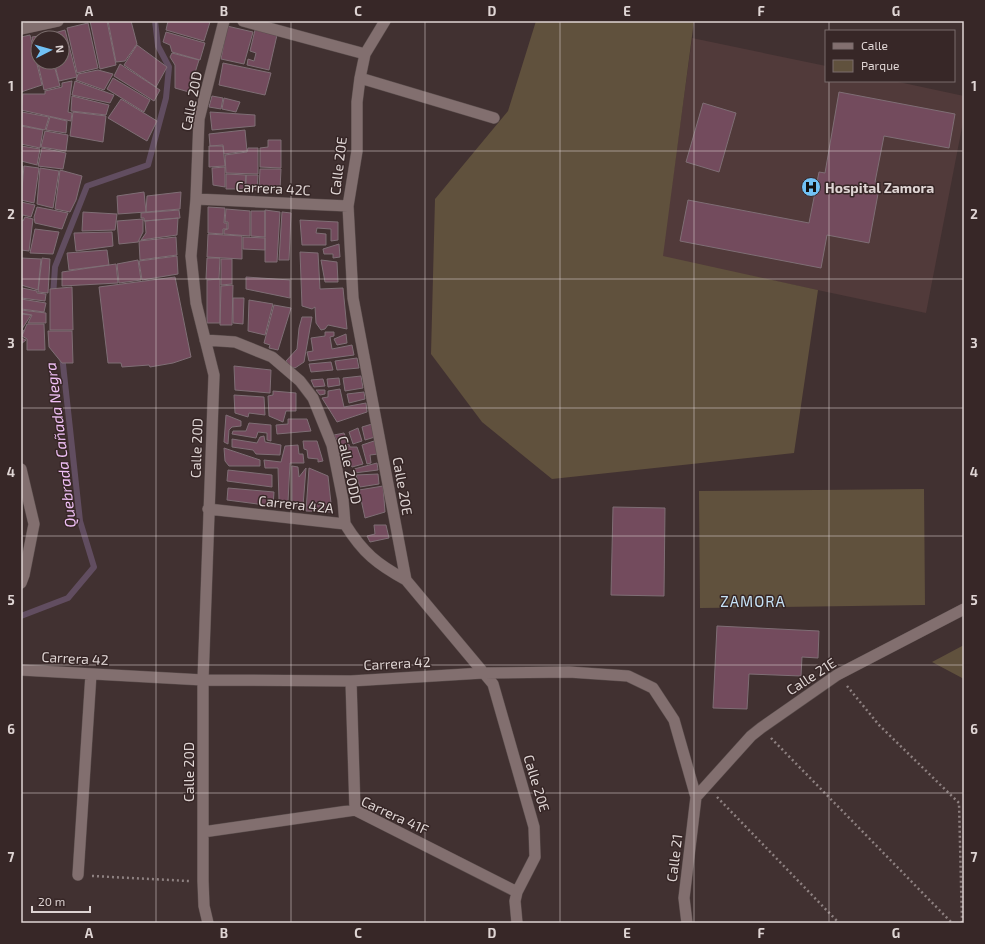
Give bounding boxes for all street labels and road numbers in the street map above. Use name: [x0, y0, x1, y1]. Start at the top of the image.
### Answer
street label: Calle 20D: [177, 70, 205, 132]
street label: Calle 20E: [326, 136, 350, 196]
street label: Carrera 42C: [235, 178, 311, 198]
street label: Calle 20D: [186, 418, 206, 478]
street label: Calle 20DD: [334, 434, 366, 506]
street label: Calle 20E: [390, 456, 417, 517]
street label: Carrera 42A: [257, 492, 335, 516]
street label: Carrera 42: [41, 648, 109, 668]
street label: Carrera 42: [363, 653, 431, 673]
street label: Calle 21E: [783, 654, 839, 698]
street label: Calle 20D: [180, 742, 197, 802]
street label: Calle 20E: [520, 752, 554, 814]
street label: Carrera 41F: [359, 792, 432, 838]
street label: Calle 21: [663, 833, 685, 883]

